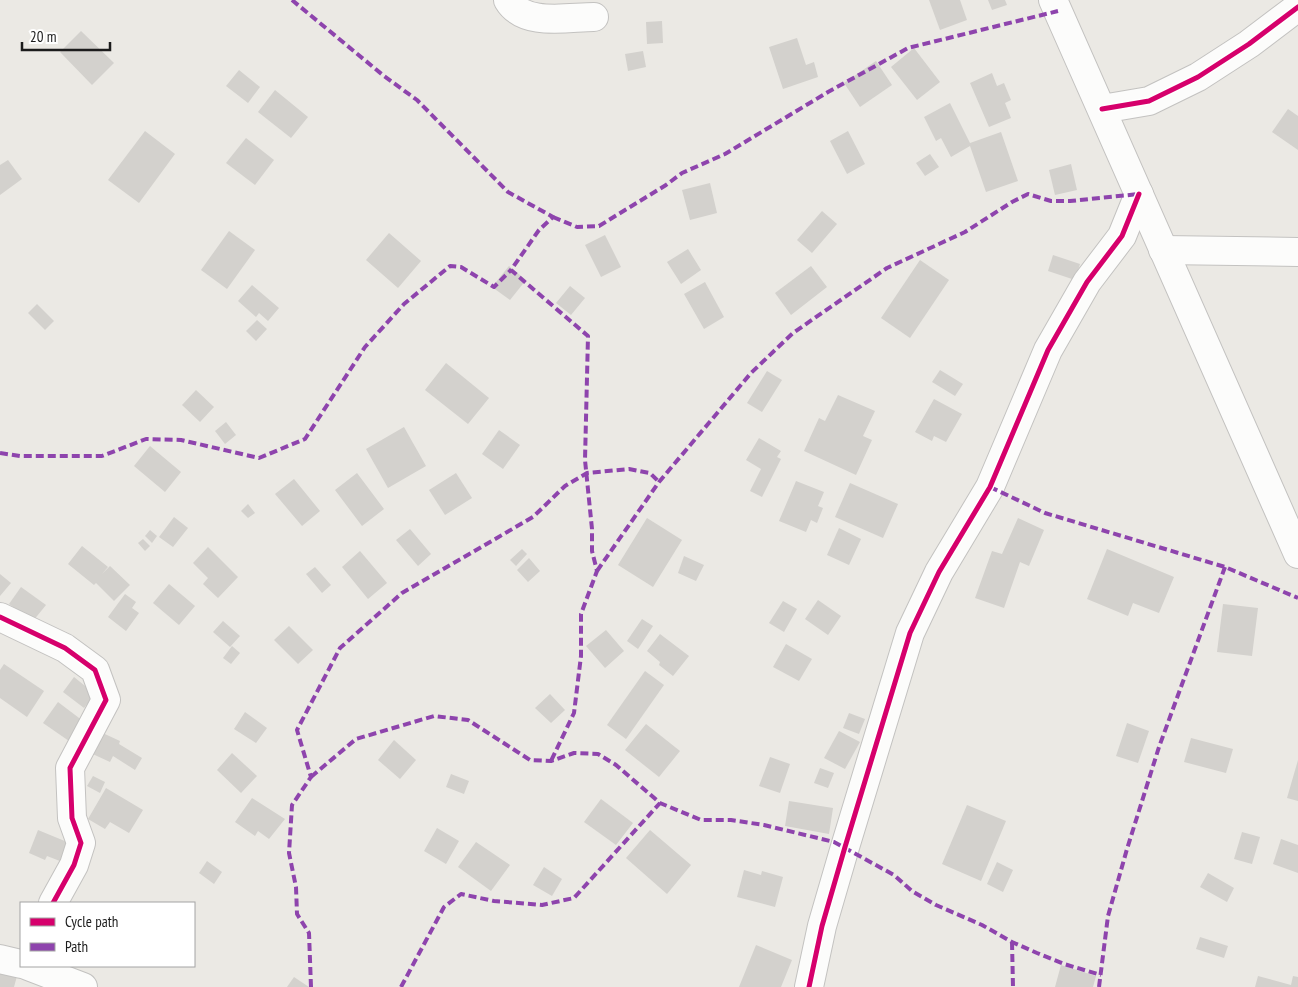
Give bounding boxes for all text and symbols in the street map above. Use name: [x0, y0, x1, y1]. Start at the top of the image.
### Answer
scale bar: [22, 20, 110, 52]
text: 20 m: [30, 27, 56, 46]
legend: [20, 902, 195, 967]
text: Cycle path: [65, 912, 118, 931]
text: Path: [65, 937, 88, 956]

